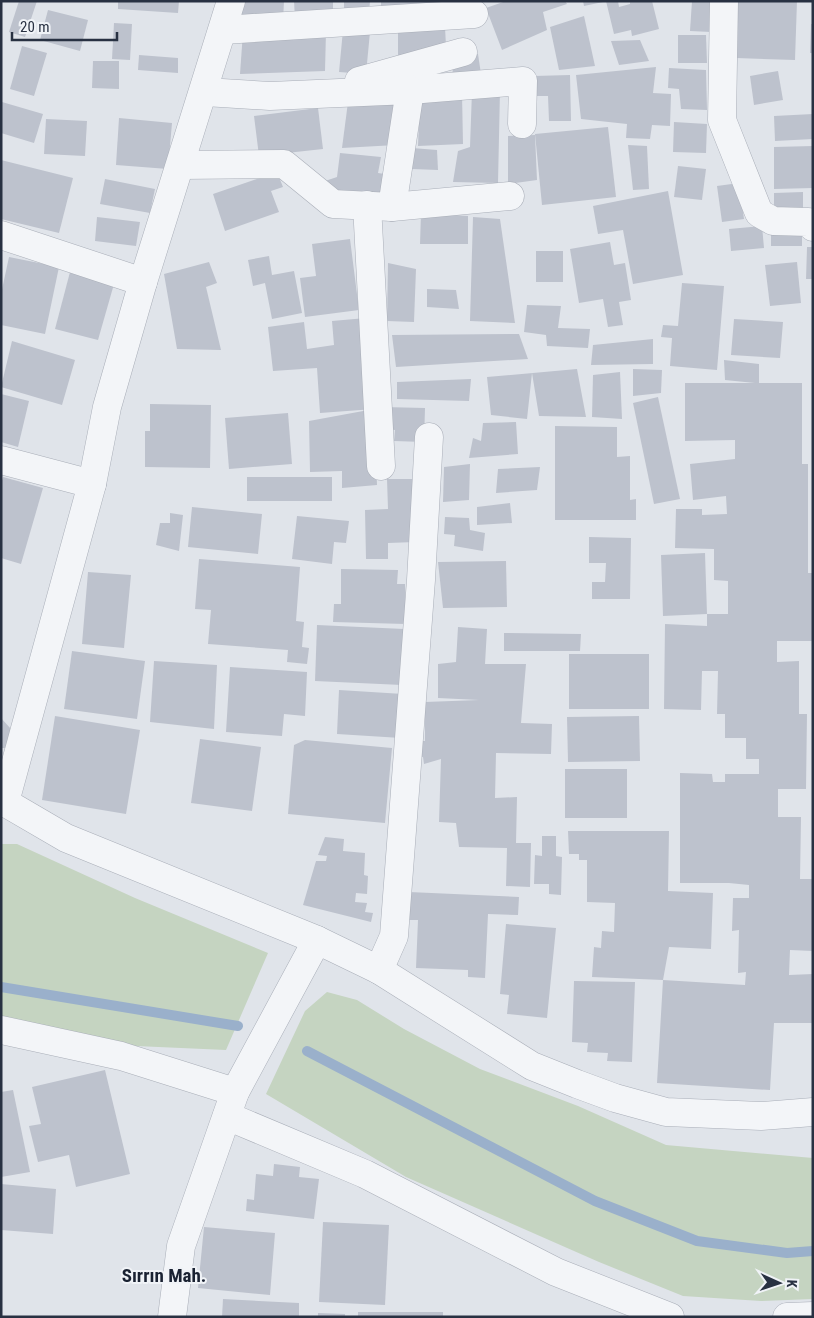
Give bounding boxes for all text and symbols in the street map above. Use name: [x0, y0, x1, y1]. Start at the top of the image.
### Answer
scale bar: [12, 10, 118, 42]
text: 20 m: [20, 18, 50, 36]
north arrow: [754, 1258, 804, 1308]
district label: Sırrın Mah.: [122, 1264, 206, 1287]
text: K: [784, 1279, 800, 1288]

